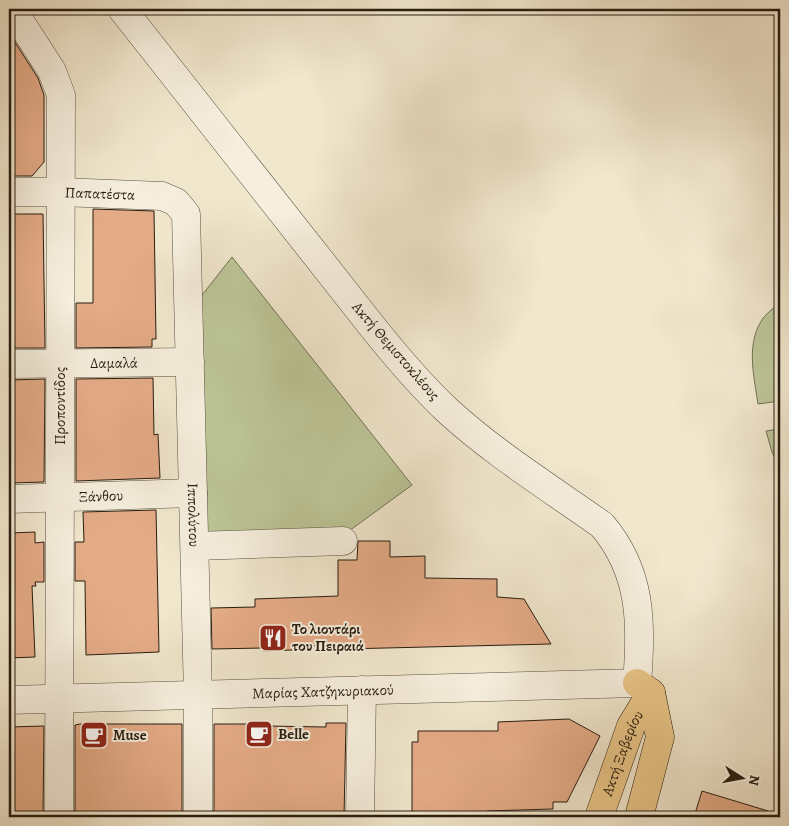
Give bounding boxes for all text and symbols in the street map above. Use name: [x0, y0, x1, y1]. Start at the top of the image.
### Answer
street label: Παπατέστα: [64, 182, 136, 205]
street label: Ακτή Θεμιστοκλέους: [347, 297, 444, 405]
street label: Δαμαλά: [90, 353, 138, 373]
street label: Προποντίδος: [50, 367, 70, 445]
street label: Ιππολύτου: [183, 483, 204, 547]
street label: Ξάνθου: [78, 485, 124, 507]
place label: Το λιοντάρι του Πειραιά: [291, 619, 364, 656]
restaurant icon: Το λιοντάρι του Πειραιά: [258, 623, 288, 653]
street label: Μαρίας Χατζηκυριακού: [252, 680, 394, 703]
street label: Ακτή Ξαβερίου: [597, 706, 648, 800]
cafe icon: Belle: [244, 719, 274, 749]
cafe icon: Muse: [79, 720, 109, 750]
place label: Belle: [278, 724, 309, 744]
place label: Muse: [113, 725, 147, 745]
north arrow: [716, 754, 766, 804]
text: N: [744, 774, 765, 787]

